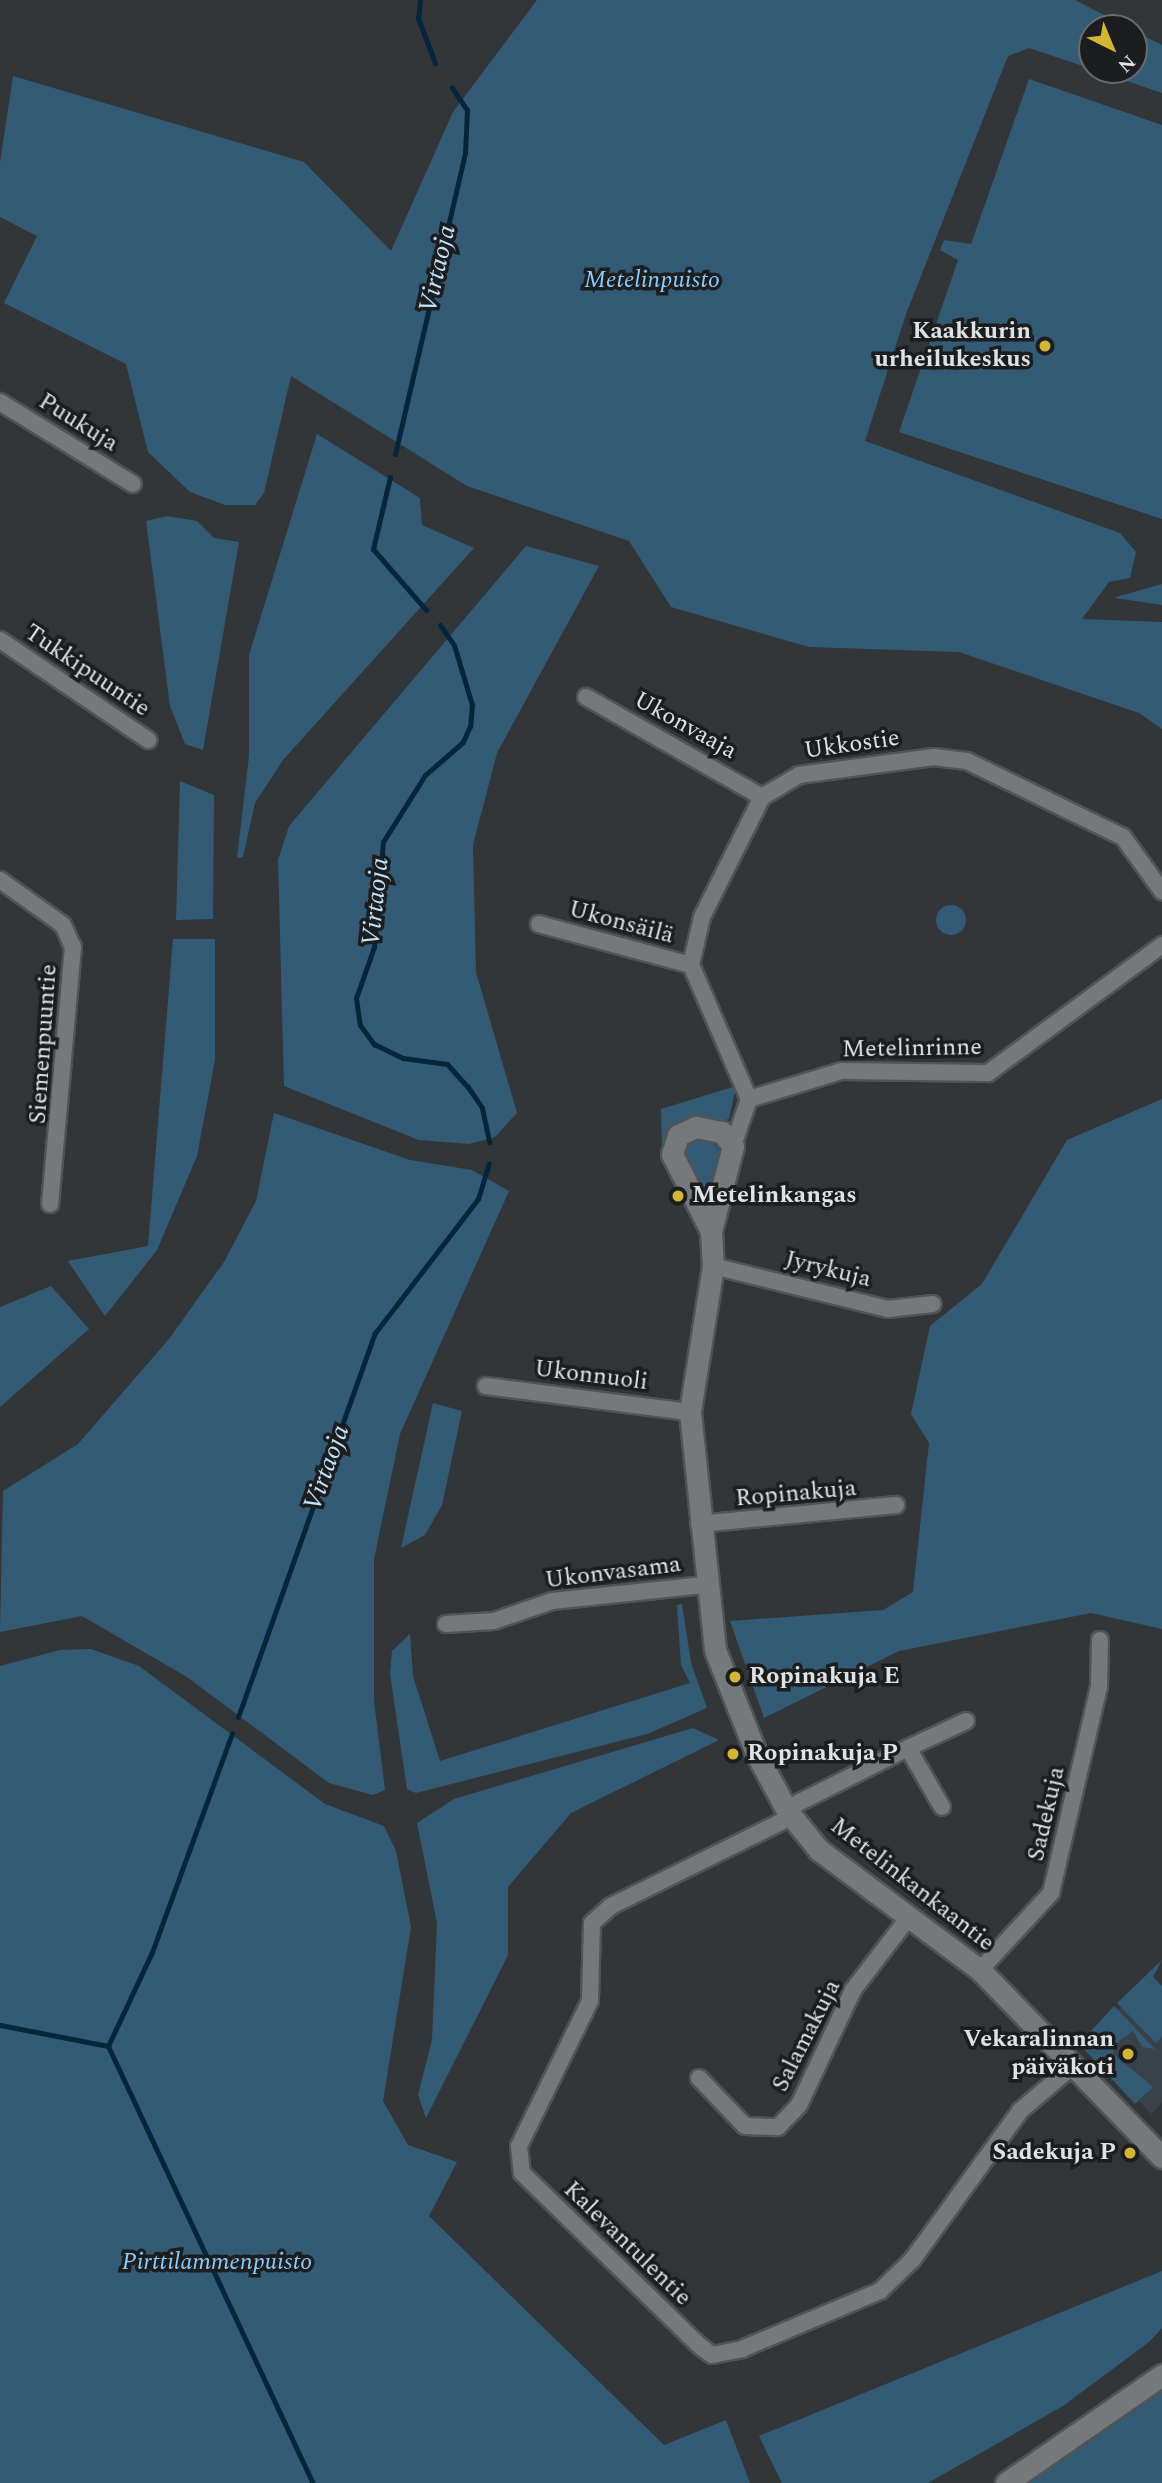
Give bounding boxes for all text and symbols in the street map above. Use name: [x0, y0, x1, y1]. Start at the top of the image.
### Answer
north arrow: [1078, 14, 1148, 84]
text: N: [1111, 47, 1142, 79]
water label: Virtaoja: [413, 222, 463, 316]
park label: Metelinpuisto: [584, 267, 720, 295]
place label: Kaakkurin urheilukeskus: [875, 318, 1031, 374]
marker: Kaakkurin urheilukeskus: [1037, 338, 1053, 354]
street label: Puukuja: [33, 387, 123, 459]
street label: Tukkipuuntie: [19, 618, 155, 724]
street label: Ukonvaaja: [629, 686, 741, 766]
street label: Ukkostie: [802, 724, 902, 766]
water label: Virtaoja: [356, 856, 396, 948]
street label: Ukonsäilä: [565, 895, 677, 951]
street label: Siemenpuuntie: [24, 963, 64, 1125]
street label: Metelinrinne: [842, 1033, 982, 1065]
place label: Metelinkangas: [692, 1182, 857, 1210]
marker: Metelinkangas: [670, 1188, 686, 1204]
street label: Jyrykuja: [782, 1245, 874, 1295]
street label: Ukonnuoli: [533, 1355, 649, 1397]
water label: Virtaoja: [297, 1421, 357, 1515]
street label: Ropinakuja: [734, 1474, 858, 1514]
street label: Ukonvasama: [544, 1550, 682, 1596]
place label: Ropinakuja E: [749, 1663, 900, 1691]
marker: Ropinakuja E: [727, 1669, 743, 1685]
place label: Ropinakuja P: [747, 1740, 898, 1768]
marker: Ropinakuja P: [725, 1746, 741, 1762]
street label: Sadekuja: [1022, 1764, 1072, 1864]
street label: Metelinkankaantie: [824, 1812, 1000, 1958]
street label: Salamakuja: [767, 1975, 847, 2097]
place label: Vekaralinnan päiväkoti: [963, 2026, 1114, 2082]
marker: Vekaralinnan päiväkoti: [1120, 2046, 1136, 2062]
place label: Sadekuja P: [993, 2139, 1116, 2167]
marker: Sadekuja P: [1122, 2145, 1138, 2161]
street label: Kalevantulentie: [557, 2176, 697, 2312]
park label: Pirttilammenpuisto: [122, 2249, 312, 2277]

